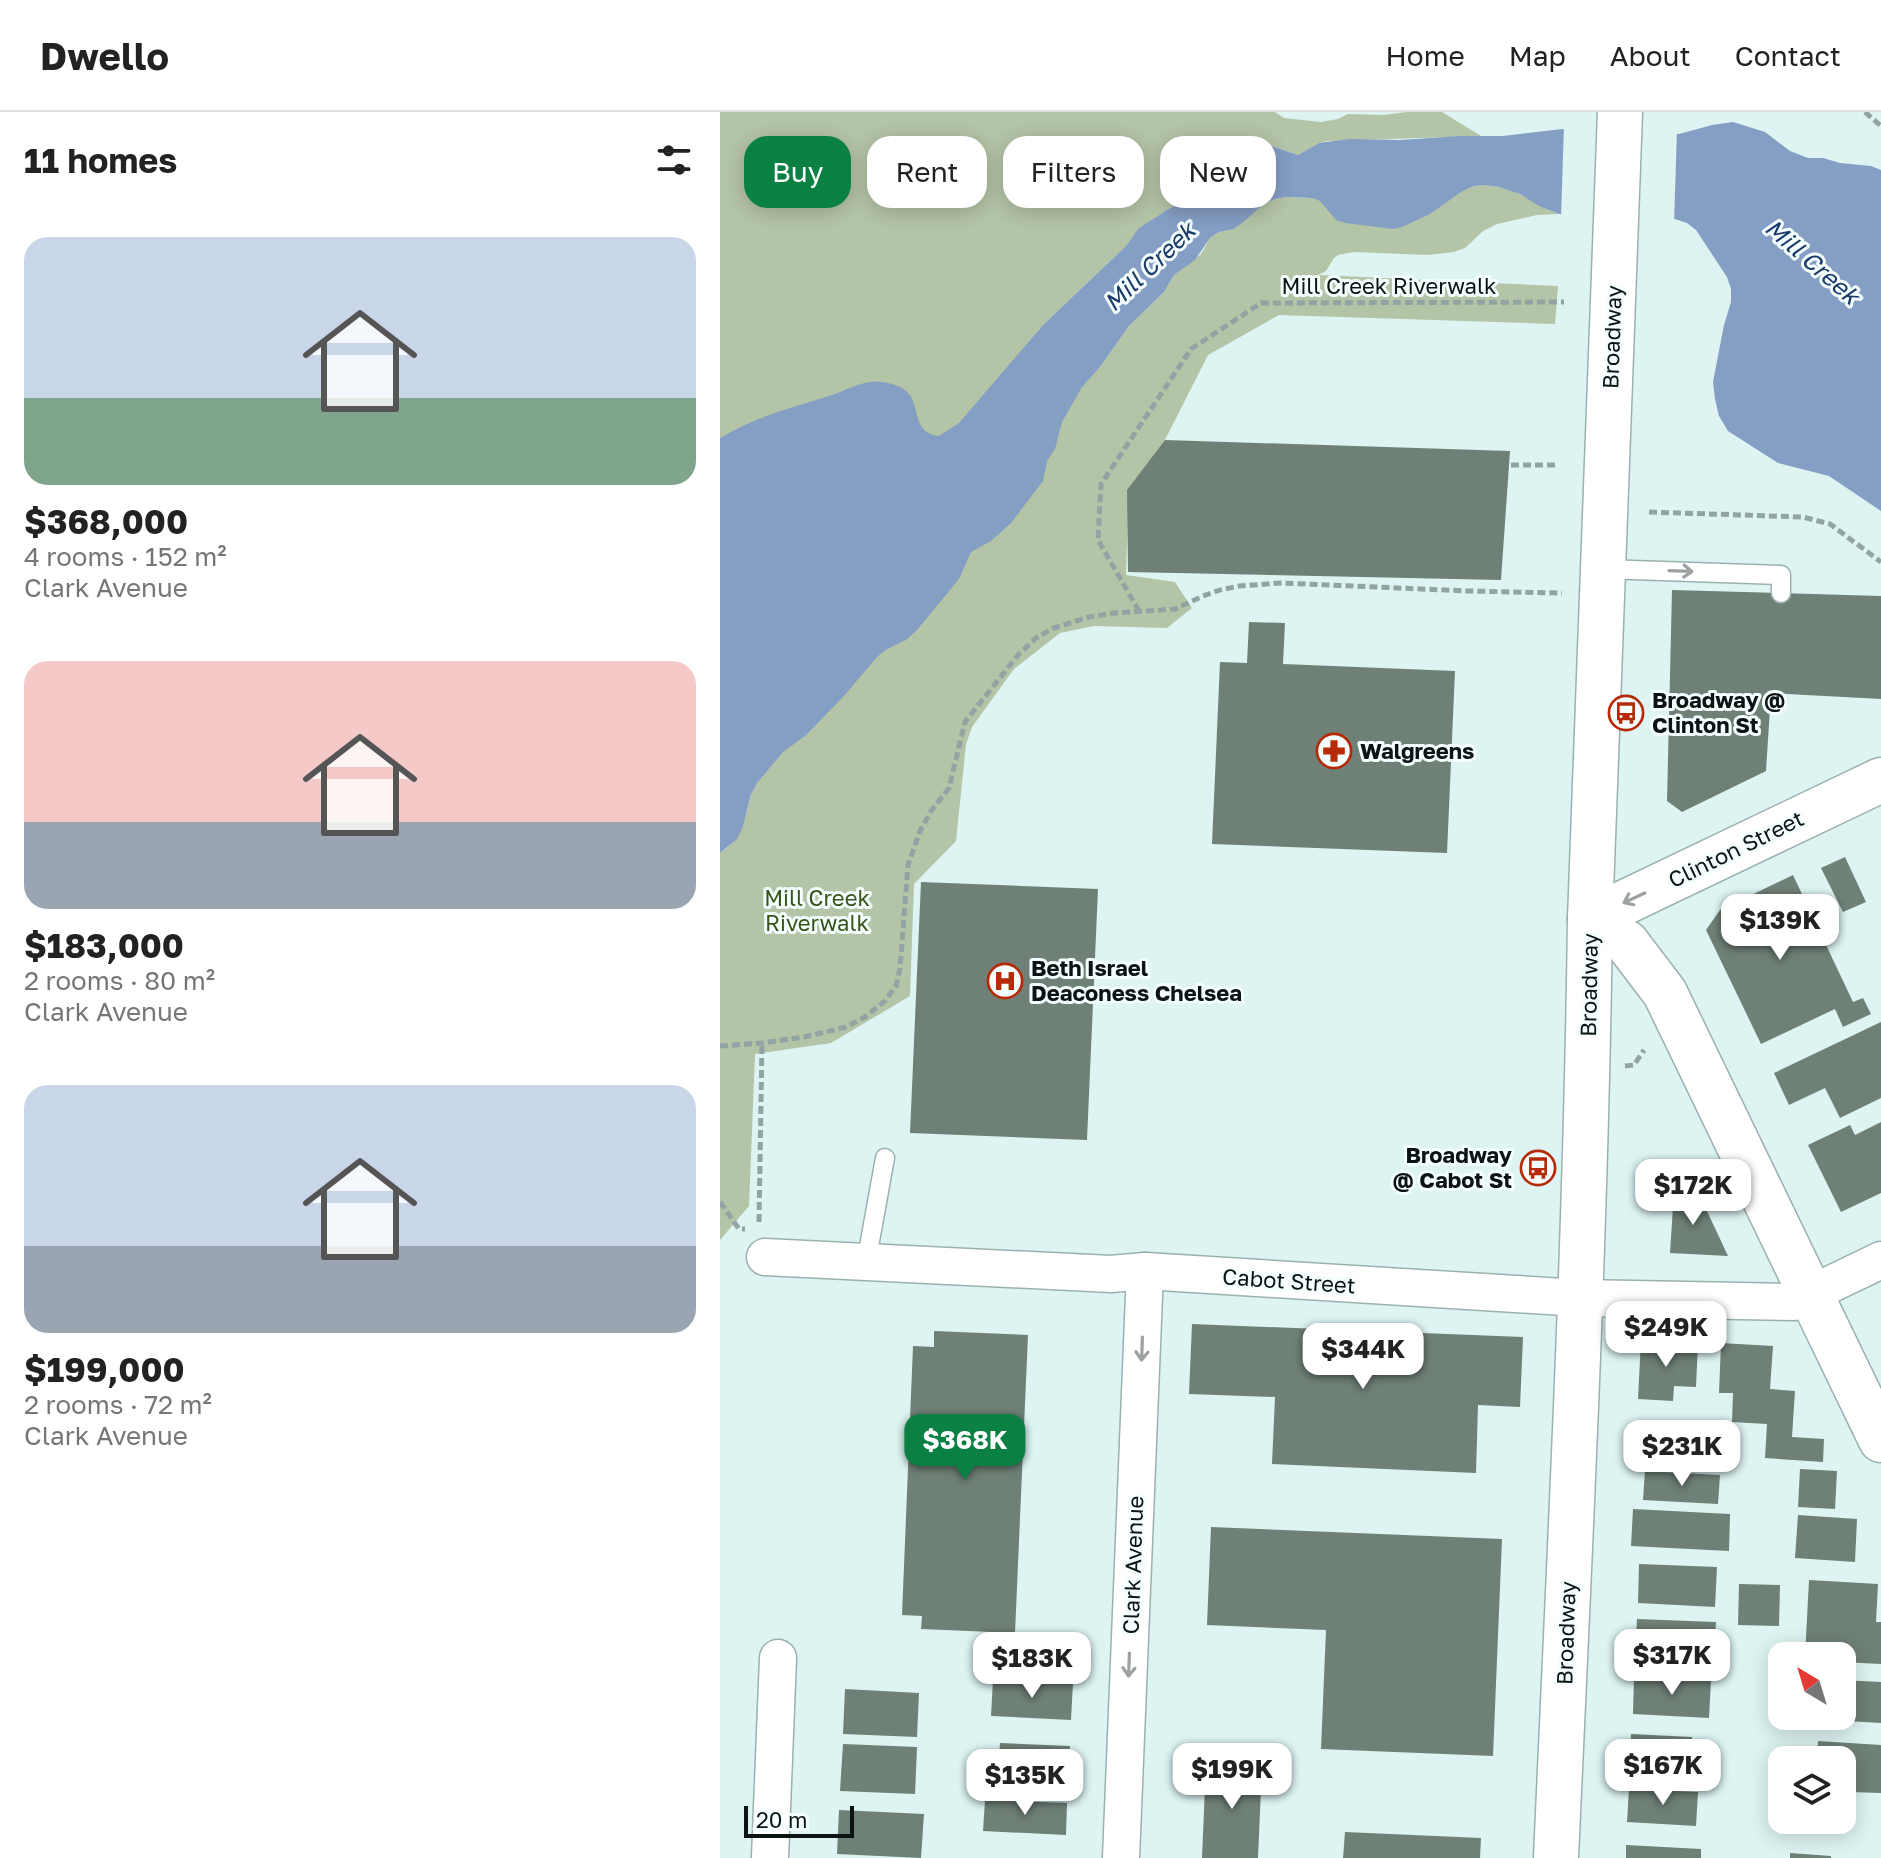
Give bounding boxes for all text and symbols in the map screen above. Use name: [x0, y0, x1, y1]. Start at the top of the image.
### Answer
text: Dwello: [40, 33, 169, 78]
text: Home: [1386, 39, 1465, 72]
text: Map: [1509, 39, 1566, 72]
text: About: [1610, 39, 1691, 72]
text: Contact: [1735, 39, 1841, 72]
chip: Buy: [744, 136, 851, 208]
chip: Rent: [867, 136, 987, 208]
chip: Filters: [1003, 136, 1144, 208]
chip: New: [1160, 136, 1276, 208]
icon: filters: [652, 138, 696, 182]
text: 11 homes: [24, 140, 177, 180]
water label: Mill Creek: [1760, 212, 1868, 311]
water label: Mill Creek: [1097, 214, 1202, 316]
street label: Mill Creek Riverwalk: [1282, 272, 1496, 299]
street label: Broadway: [1596, 285, 1627, 389]
icon: home: [288, 289, 432, 433]
text: $368,000: [24, 501, 188, 541]
text: 4 rooms · 152 m²: [24, 541, 227, 572]
one-way arrow: [1667, 564, 1694, 579]
text: Clark Avenue: [24, 572, 188, 603]
place label: Broadway @ Clinton St: [1652, 686, 1785, 738]
bus stop icon: Broadway @ Clinton St: [1607, 694, 1645, 732]
icon: home: [288, 713, 432, 857]
pharmacy icon: Walgreens: [1315, 732, 1353, 770]
place label: Walgreens: [1360, 737, 1474, 764]
street label: Clinton Street: [1664, 804, 1808, 893]
park label: Mill Creek Riverwalk: [764, 884, 870, 936]
one-way arrow: [1622, 891, 1646, 906]
pin: $139K: [1724, 894, 1836, 962]
text: $139K: [1739, 904, 1821, 935]
text: $183,000: [24, 925, 184, 965]
street label: Broadway: [1574, 933, 1603, 1037]
place label: Beth Israel Deaconess Chelsea: [1031, 954, 1242, 1006]
hospital icon: Beth Israel Deaconess Chelsea: [986, 962, 1024, 1000]
text: 2 rooms · 80 m²: [24, 965, 215, 996]
text: Clark Avenue: [24, 996, 188, 1027]
icon: home: [288, 1137, 432, 1281]
place label: Broadway @ Cabot St: [1393, 1141, 1512, 1193]
bus stop icon: Broadway @ Cabot St: [1519, 1149, 1557, 1187]
pin: $172K: [1637, 1159, 1749, 1227]
text: $172K: [1653, 1169, 1733, 1200]
street label: Cabot Street: [1221, 1262, 1357, 1299]
pin: $249K: [1610, 1301, 1722, 1369]
text: $249K: [1624, 1311, 1708, 1342]
pin: $344K: [1307, 1323, 1419, 1391]
text: $344K: [1321, 1333, 1405, 1364]
one-way arrow: [1134, 1335, 1149, 1362]
text: $199,000: [24, 1349, 185, 1389]
text: 2 rooms · 72 m²: [24, 1389, 212, 1420]
pin: $368K: [909, 1414, 1021, 1482]
text: Clark Avenue: [24, 1420, 188, 1451]
pin: $231K: [1626, 1420, 1738, 1488]
text: $368K: [922, 1424, 1008, 1455]
text: $231K: [1641, 1430, 1723, 1461]
street label: Clark Avenue: [1117, 1495, 1148, 1635]
street label: Broadway: [1550, 1581, 1581, 1685]
pin: $317K: [1616, 1629, 1728, 1697]
pin: $183K: [976, 1632, 1088, 1700]
text: $317K: [1632, 1639, 1712, 1670]
text: $183K: [991, 1642, 1073, 1673]
north arrow: [1768, 1642, 1856, 1730]
map controls: [1768, 1642, 1856, 1834]
one-way arrow: [1122, 1651, 1137, 1678]
pin: $167K: [1607, 1739, 1719, 1807]
pin: $199K: [1176, 1743, 1288, 1811]
button: layers: [1768, 1746, 1856, 1834]
pin: $135K: [969, 1749, 1081, 1817]
text: $167K: [1623, 1749, 1703, 1780]
text: $199K: [1191, 1753, 1273, 1784]
text: $135K: [984, 1759, 1066, 1790]
scale bar: [744, 1802, 854, 1838]
text: 20 m: [756, 1806, 807, 1833]

